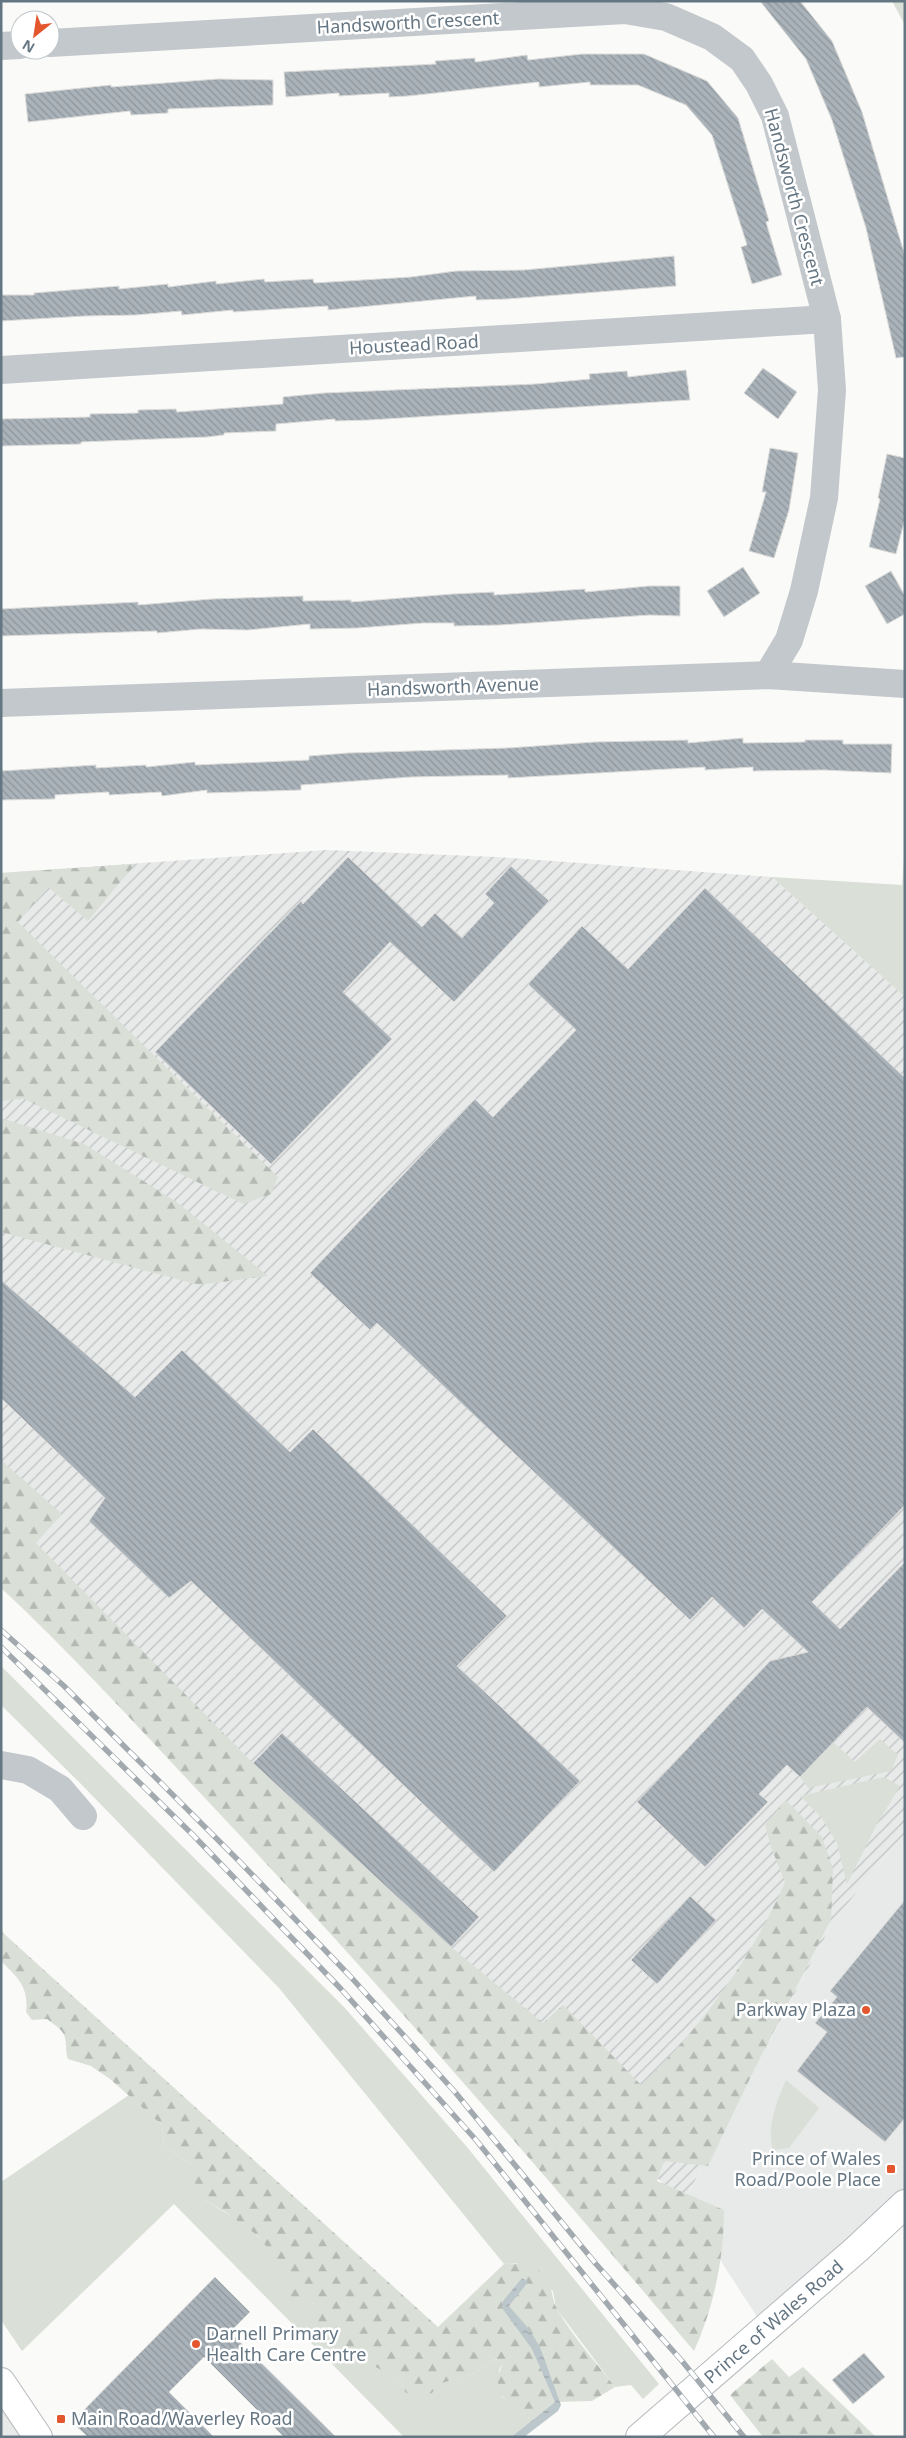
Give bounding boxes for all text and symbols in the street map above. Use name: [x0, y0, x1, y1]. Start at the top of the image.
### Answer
street label: Handsworth Crescent: [316, 5, 500, 39]
north arrow: [10, 10, 60, 60]
text: N: [19, 36, 38, 58]
street label: Handsworth Crescent: [760, 105, 830, 289]
street label: Houstead Road: [349, 329, 479, 359]
street label: Handsworth Avenue: [366, 671, 539, 701]
place label: Parkway Plaza: [736, 1997, 856, 2021]
marker: Parkway Plaza: [860, 2004, 872, 2016]
place label: Prince of Wales Road/Poole Place: [734, 2146, 881, 2191]
marker: Prince of Wales Road/Poole Place: [885, 2163, 897, 2175]
street label: Prince of Wales Road: [699, 2254, 848, 2388]
place label: Darnell Primary Health Care Centre: [206, 2321, 366, 2366]
marker: Darnell Primary Health Care Centre: [190, 2338, 202, 2350]
place label: Main Road/Waverley Road: [71, 2406, 293, 2430]
marker: Main Road/Waverley Road: [55, 2413, 67, 2425]

